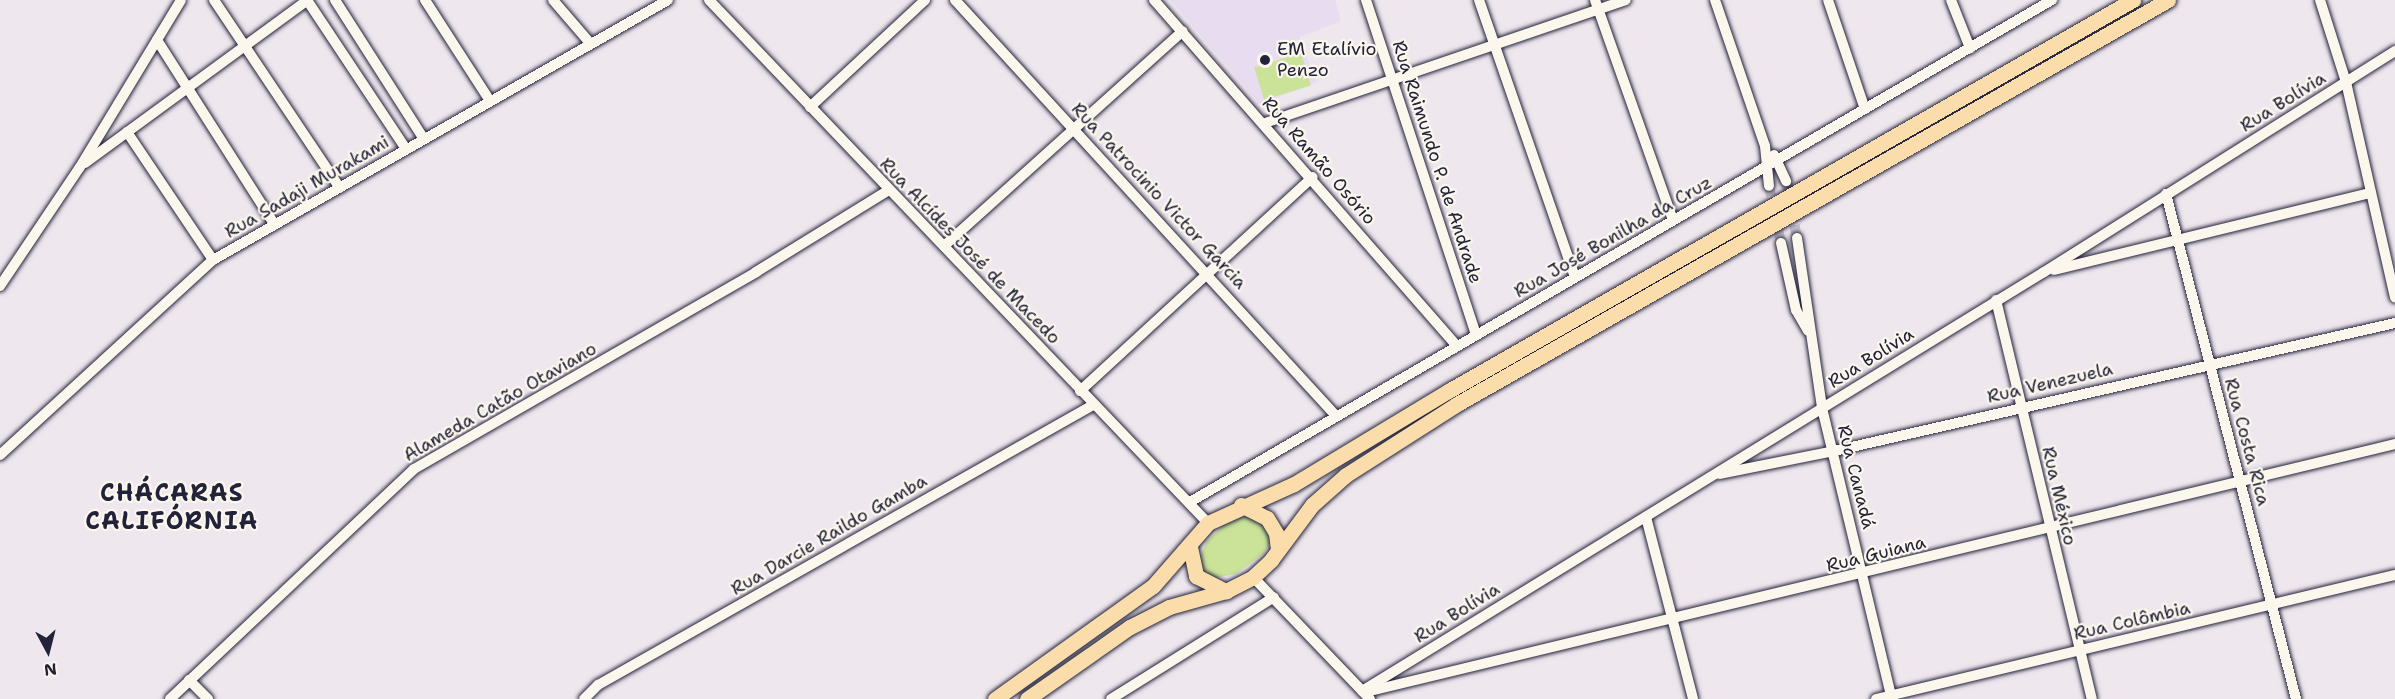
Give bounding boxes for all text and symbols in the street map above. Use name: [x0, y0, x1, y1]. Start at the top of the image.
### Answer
street label: Rua Raimundo P. de Andrade: [1387, 38, 1487, 286]
place label: EM Etalívio Penzo: [1277, 39, 1376, 82]
marker: EM Etalívio Penzo: [1258, 53, 1272, 67]
street label: Rua Bolívia: [2236, 67, 2330, 137]
street label: Rua Ramão Osório: [1258, 93, 1380, 229]
street label: Rua Patrocinio Victor Garcia: [1067, 98, 1251, 294]
street label: Rua Sadaji Murakami: [221, 131, 393, 243]
street label: Rua Alcídes José de Macedo: [875, 153, 1065, 349]
street label: Rua José Bonilha da Cruz: [1510, 171, 1716, 303]
street label: Rua Bolívia: [1824, 323, 1918, 393]
street label: Alameda Catão Otaviano: [400, 338, 600, 466]
street label: Rua Venezuela: [1985, 358, 2115, 408]
street label: Rua Costa Rica: [2220, 376, 2274, 508]
street label: Rua Canadá: [1833, 423, 1879, 531]
street label: Rua México: [2037, 445, 2081, 547]
street label: Rua Darcie Raildo Gamba: [727, 470, 931, 600]
district label: CHÁCARAS CALIFÓRNIA: [85, 480, 259, 536]
street label: Rua Guiana: [1824, 531, 1928, 577]
street label: Rua Bolívia: [1410, 578, 1504, 648]
street label: Rua Colômbia: [2072, 597, 2192, 645]
north arrow: [18, 621, 78, 681]
text: N: [43, 658, 58, 681]

